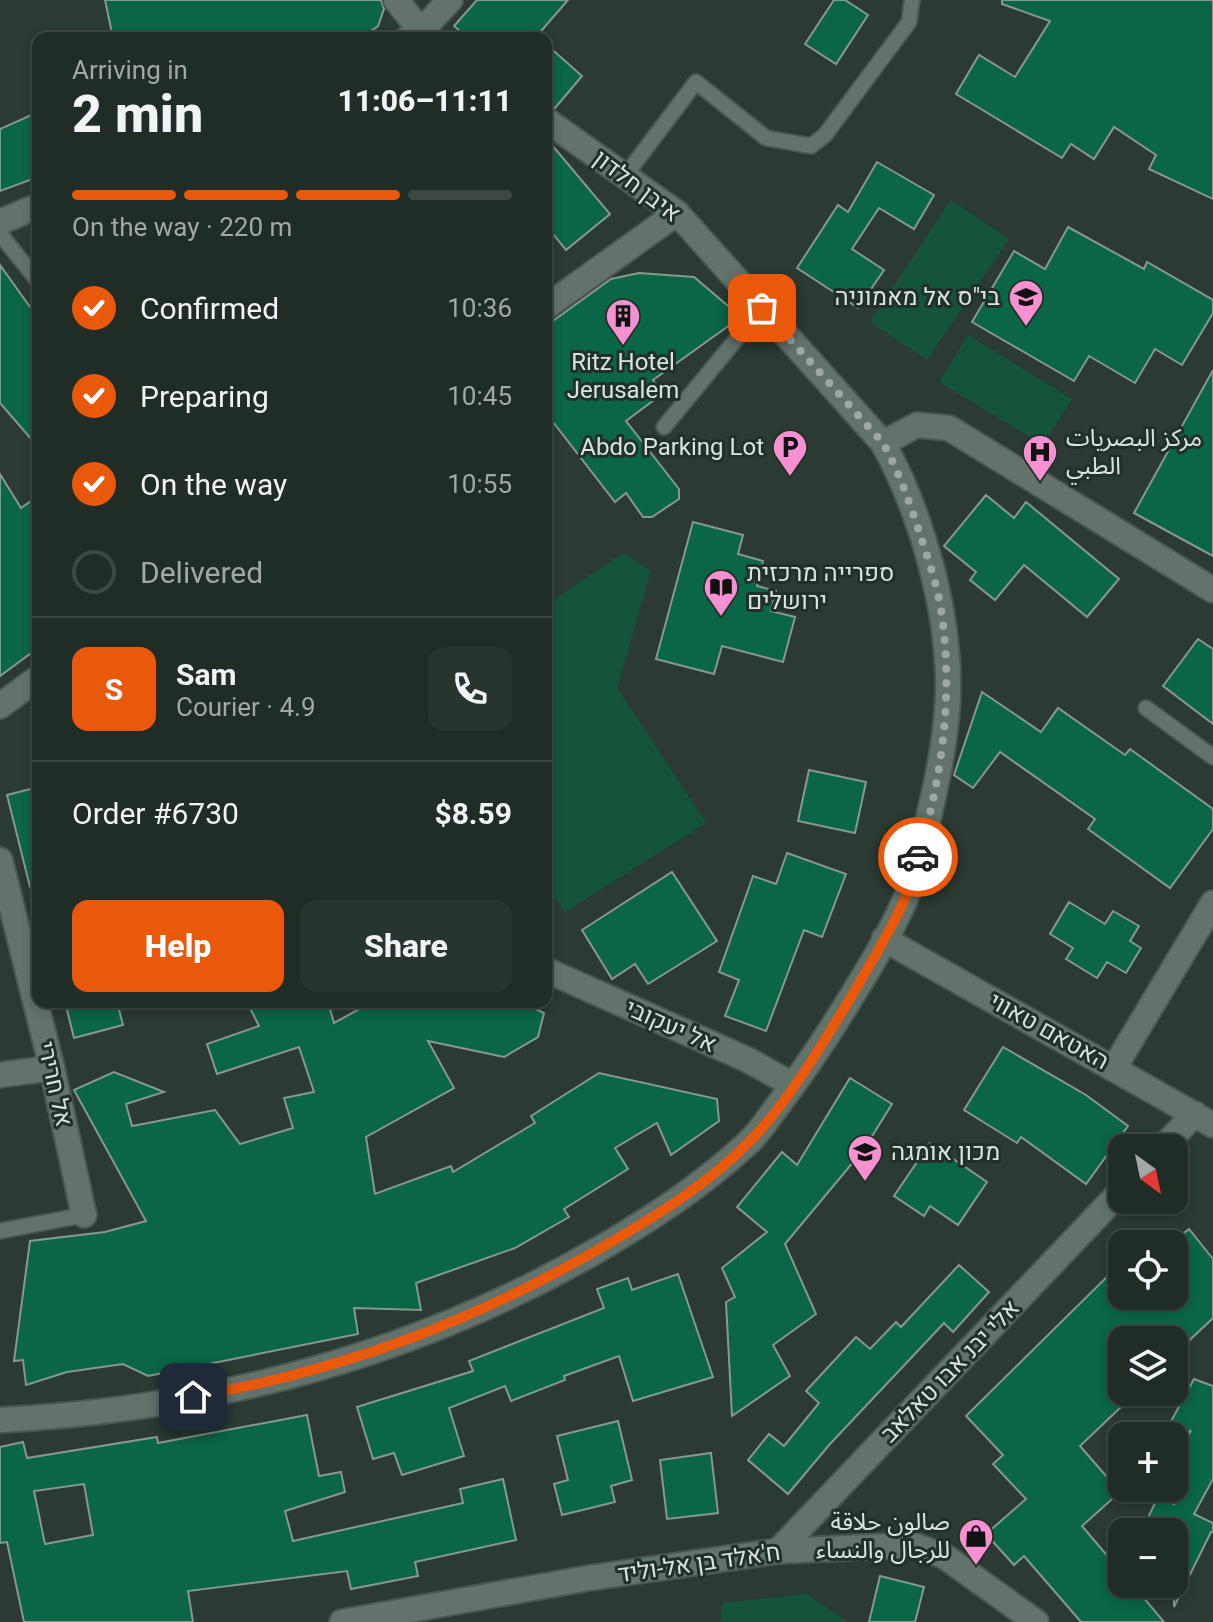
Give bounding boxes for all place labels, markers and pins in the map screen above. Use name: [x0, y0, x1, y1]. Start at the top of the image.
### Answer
pin: [728, 274, 796, 342]
school or university icon: בי"ס אל מאמוניה: [1007, 278, 1045, 328]
place label: בי"ס אל מאמוניה: [835, 283, 1000, 311]
building icon: Ritz Hotel Jerusalem: [604, 297, 642, 347]
place label: Ritz Hotel Jerusalem: [567, 348, 679, 404]
place label: مركز البصريات الطبي: [1066, 424, 1202, 485]
parking icon: Abdo Parking Lot: [771, 428, 809, 478]
place label: Abdo Parking Lot: [580, 433, 764, 461]
hospital icon: مركز البصريات الطبي: [1021, 433, 1059, 483]
place label: ספרייה מרכזית ירושלים: [747, 559, 894, 615]
library icon: ספרייה מרכזית ירושלים: [702, 568, 740, 618]
school or university icon: מכון אומגה: [846, 1133, 884, 1183]
place label: מכון אומגה: [891, 1138, 1000, 1166]
pin: [159, 1363, 227, 1431]
place label: صالون حلاقة للرجال والنساء: [816, 1508, 950, 1564]
shop icon: صالون حلاقة للرجال والنساء: [957, 1517, 995, 1567]

